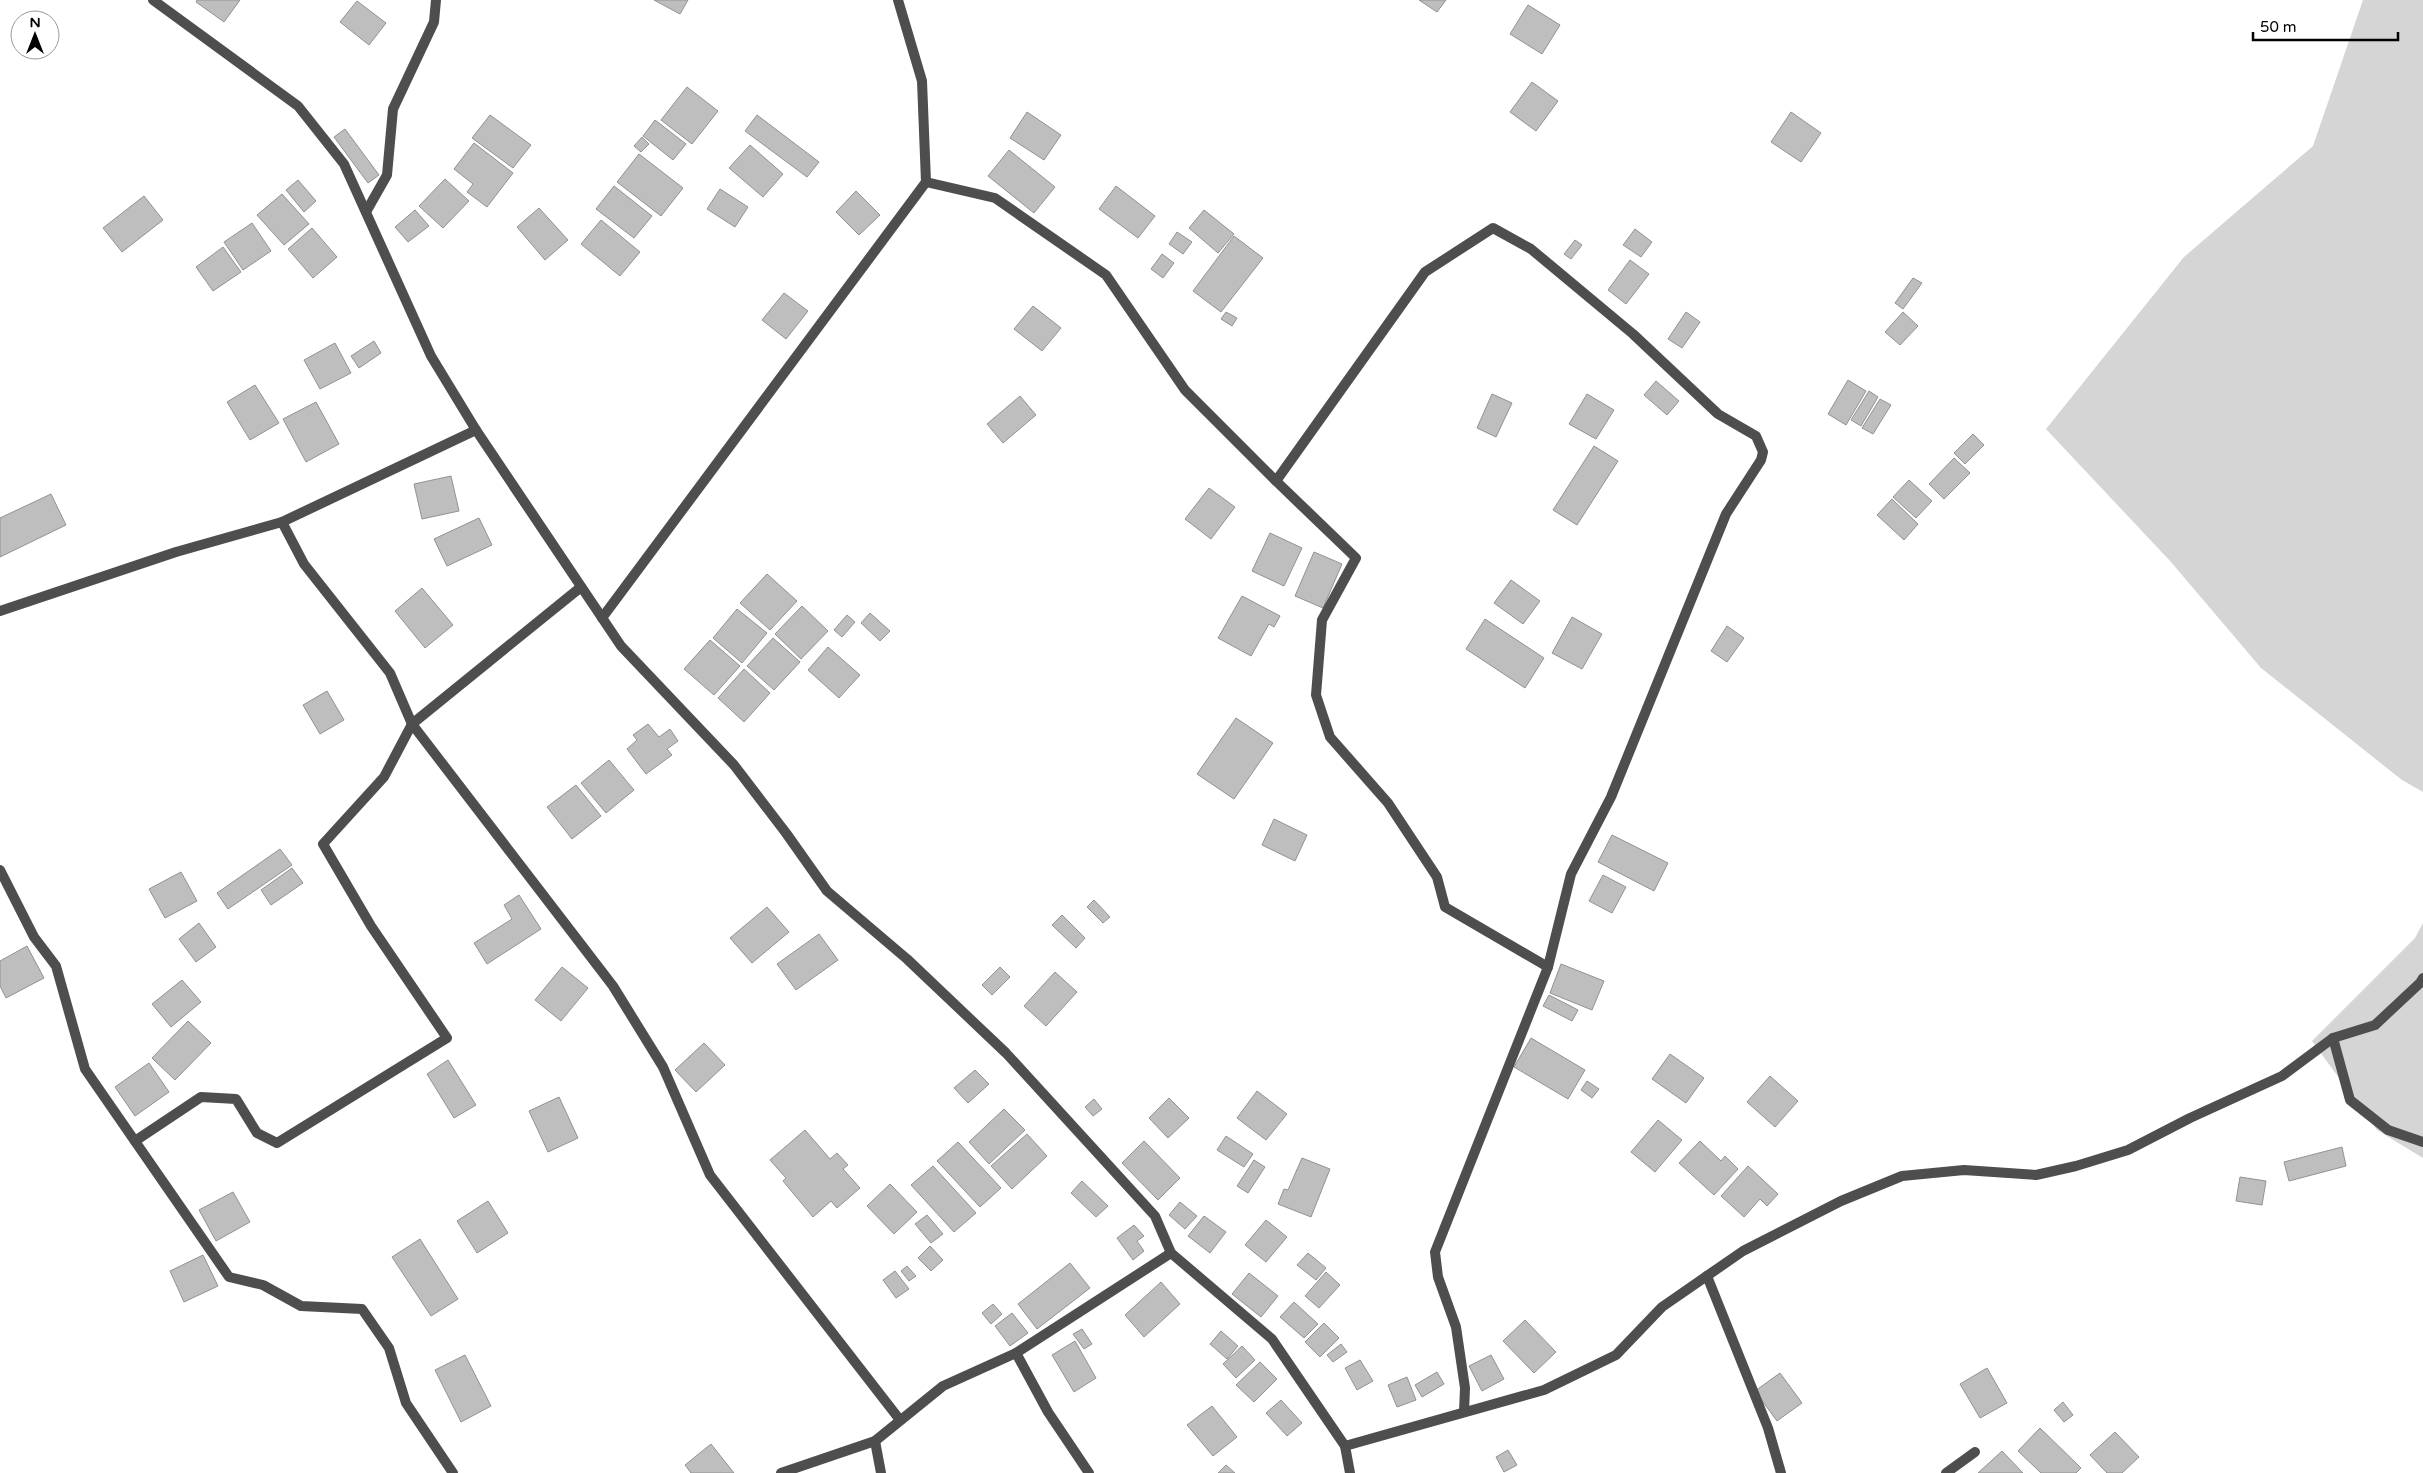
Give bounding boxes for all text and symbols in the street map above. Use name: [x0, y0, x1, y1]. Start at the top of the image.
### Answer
north arrow: [10, 10, 60, 60]
scale bar: [2253, 10, 2398, 42]
text: N: [29, 14, 41, 31]
text: 50 m: [2260, 18, 2297, 36]

